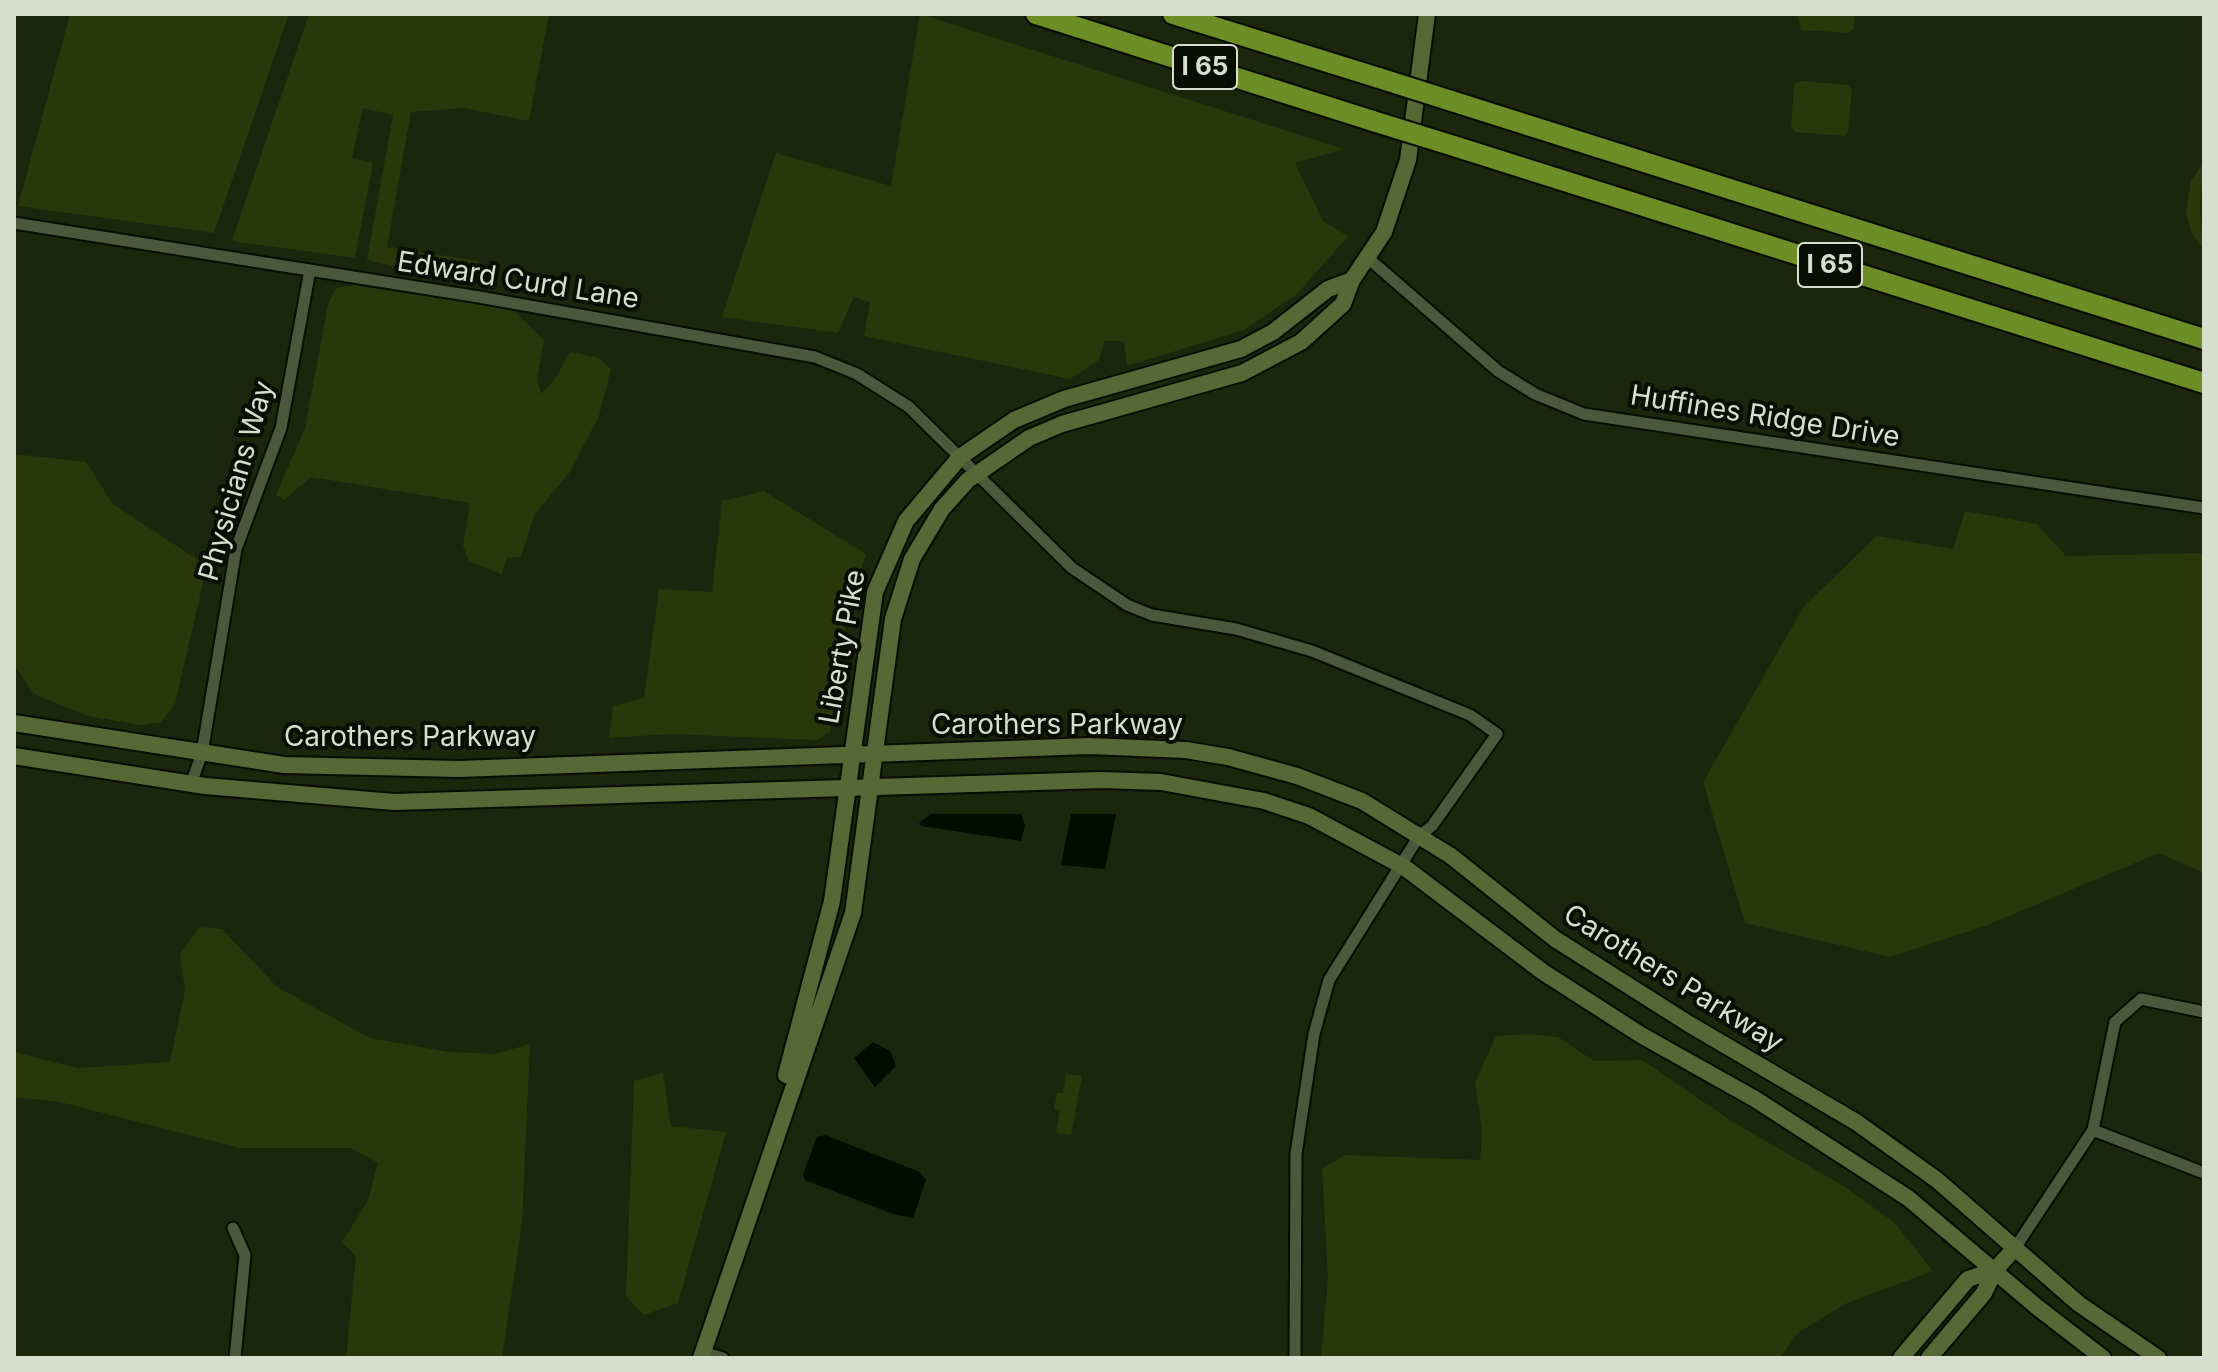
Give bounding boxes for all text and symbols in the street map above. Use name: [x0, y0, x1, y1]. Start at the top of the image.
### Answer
road number: I 65: [1173, 45, 1237, 89]
road number: I 65: [1798, 243, 1862, 287]
street label: Edward Curd Lane: [395, 245, 641, 317]
street label: Physicians Way: [192, 377, 282, 585]
street label: Huffines Ridge Drive: [1628, 379, 1902, 455]
street label: Liberty Pike: [813, 567, 873, 727]
street label: Carothers Parkway: [931, 709, 1183, 743]
street label: Carothers Parkway: [284, 721, 536, 755]
street label: Carothers Parkway: [1557, 898, 1789, 1060]

